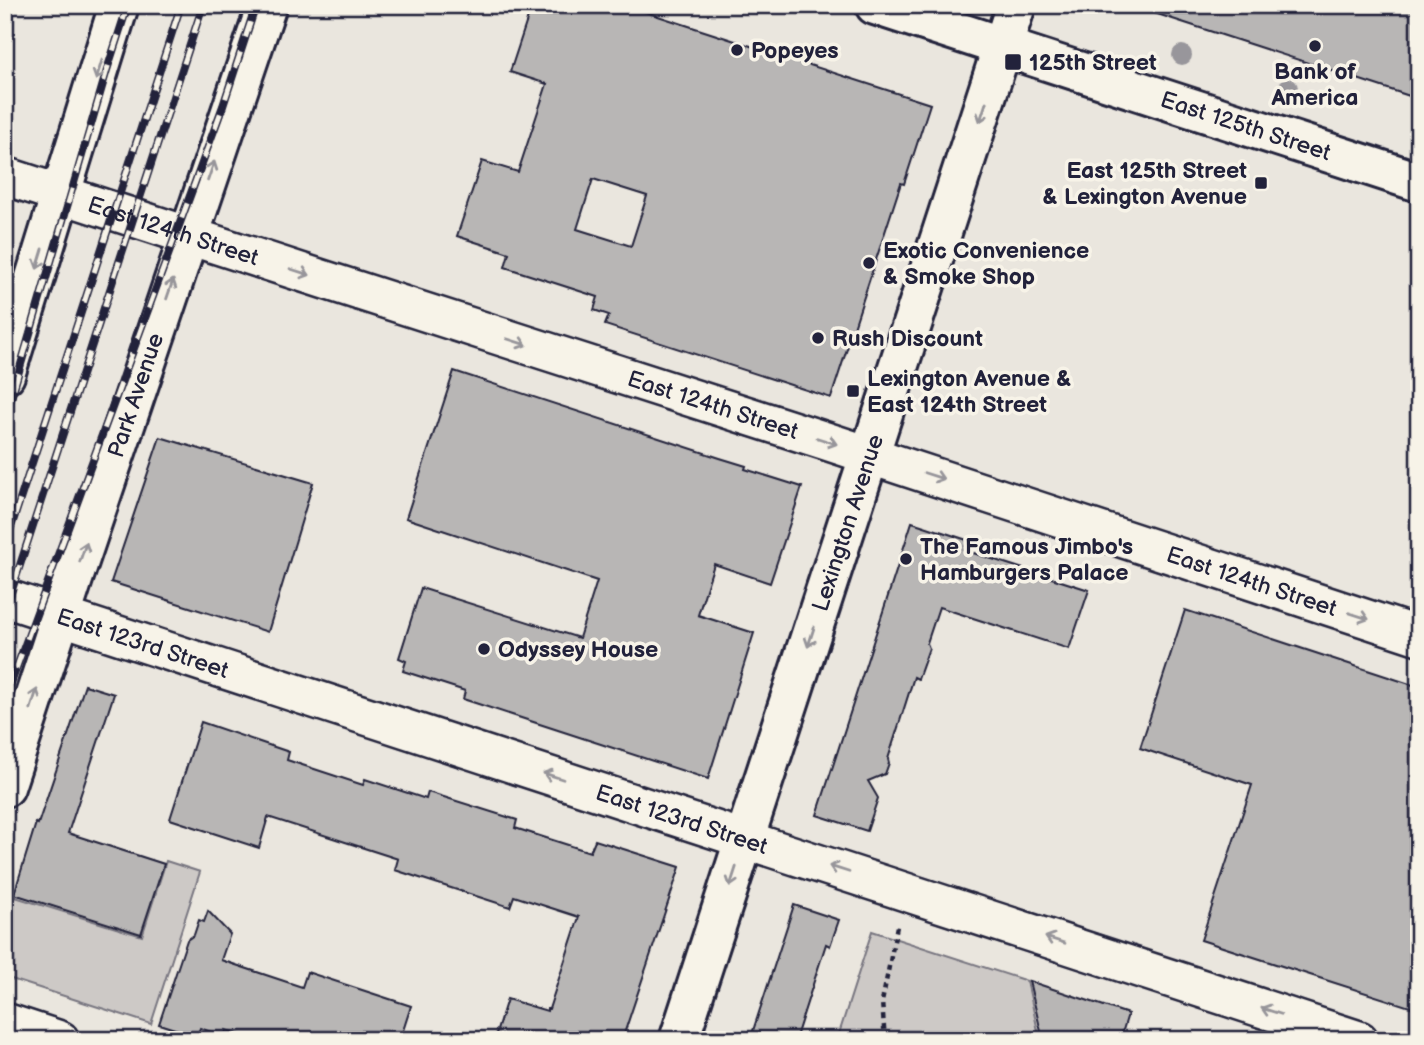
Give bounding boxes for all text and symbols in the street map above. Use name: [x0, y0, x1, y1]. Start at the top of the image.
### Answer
place label: Popeyes: [751, 37, 839, 65]
marker: Bank of America: [1307, 38, 1323, 54]
marker: Popeyes: [729, 42, 745, 58]
place label: 125th Street: [1029, 49, 1157, 77]
marker: 125th Street: [1003, 52, 1023, 72]
place label: Bank of America: [1270, 58, 1359, 112]
one-way arrow: [92, 59, 105, 81]
street label: East 125th Street: [1157, 86, 1334, 167]
one-way arrow: [975, 100, 988, 122]
place label: East 125th Street & Lexington Avenue: [1043, 157, 1247, 211]
one-way arrow: [206, 160, 218, 182]
marker: East 125th Street & Lexington Avenue: [1253, 175, 1269, 191]
street label: East 124th Street: [84, 191, 262, 272]
place label: Exotic Convenience & Smoke Shop: [883, 237, 1089, 291]
one-way arrow: [33, 248, 46, 270]
marker: Exotic Convenience & Smoke Shop: [861, 255, 877, 271]
one-way arrow: [289, 267, 311, 280]
one-way arrow: [165, 279, 178, 301]
place label: Rush Discount: [832, 325, 983, 353]
street label: Park Avenue: [102, 329, 170, 461]
marker: Rush Discount: [810, 330, 826, 346]
one-way arrow: [505, 337, 527, 349]
street label: East 124th Street: [624, 365, 802, 446]
place label: Lexington Avenue & East 124th Street: [867, 365, 1071, 419]
marker: Lexington Avenue & East 124th Street: [845, 383, 861, 399]
street label: Lexington Avenue: [807, 431, 890, 615]
one-way arrow: [815, 436, 837, 448]
one-way arrow: [922, 471, 944, 484]
place label: The Famous Jimbo's Hamburgers Palace: [920, 533, 1133, 587]
one-way arrow: [77, 541, 90, 563]
street label: East 124th Street: [1163, 541, 1340, 623]
marker: The Famous Jimbo's Hamburgers Palace: [898, 551, 914, 567]
street label: East 123rd Street: [53, 603, 232, 685]
one-way arrow: [1348, 611, 1370, 623]
one-way arrow: [803, 626, 816, 648]
place label: Odyssey House: [498, 636, 658, 664]
marker: Odyssey House: [476, 641, 492, 657]
one-way arrow: [28, 688, 41, 710]
one-way arrow: [542, 769, 564, 782]
street label: East 123rd Street: [592, 779, 771, 861]
one-way arrow: [828, 862, 850, 875]
one-way arrow: [726, 866, 739, 888]
one-way arrow: [1044, 933, 1066, 946]
one-way arrow: [1260, 1004, 1282, 1017]

